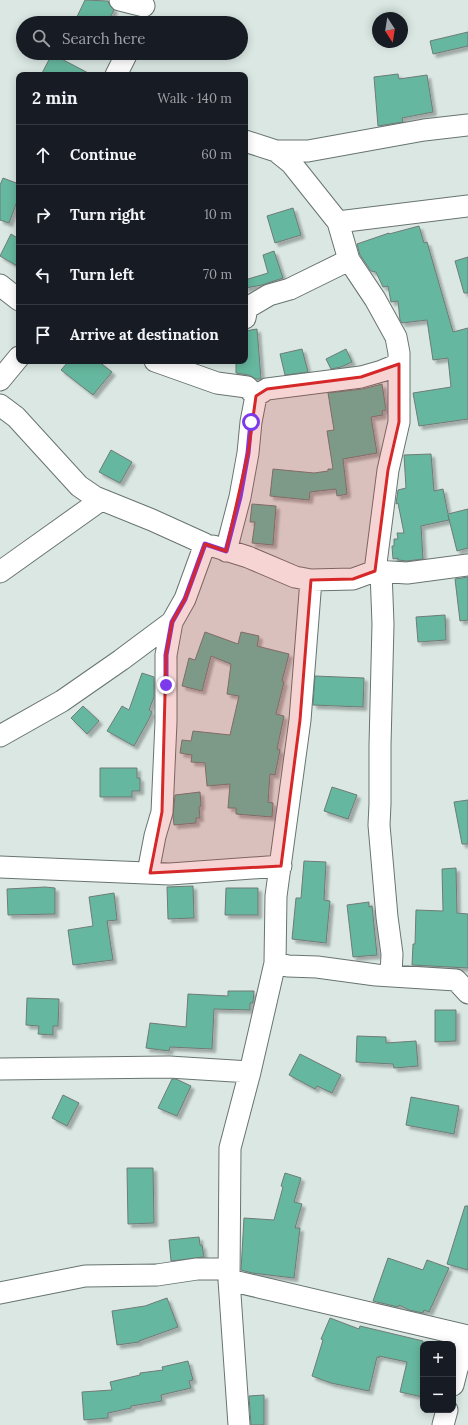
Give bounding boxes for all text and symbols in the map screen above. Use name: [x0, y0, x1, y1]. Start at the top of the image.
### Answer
north arrow: [372, 12, 408, 48]
search box: [16, 16, 248, 60]
icon: search: [30, 27, 52, 49]
text: Search here: [62, 29, 145, 48]
text: 2 min: [32, 87, 78, 109]
text: Walk · 140 m: [157, 90, 232, 107]
icon: ahead: [32, 144, 54, 166]
text: Continue: [70, 145, 136, 164]
text: 60 m: [201, 146, 232, 163]
icon: right: [32, 204, 54, 226]
text: Turn right: [70, 205, 146, 224]
text: 10 m: [204, 206, 232, 223]
icon: left: [32, 264, 54, 286]
text: Turn left: [70, 265, 134, 284]
text: 70 m: [203, 266, 232, 283]
icon: arrive: [32, 324, 54, 346]
text: Arrive at destination: [70, 325, 219, 344]
route start: [242, 413, 260, 431]
route end: [157, 676, 175, 694]
map controls: [420, 1341, 456, 1413]
button: +: [420, 1341, 456, 1377]
button: −: [420, 1377, 456, 1413]

